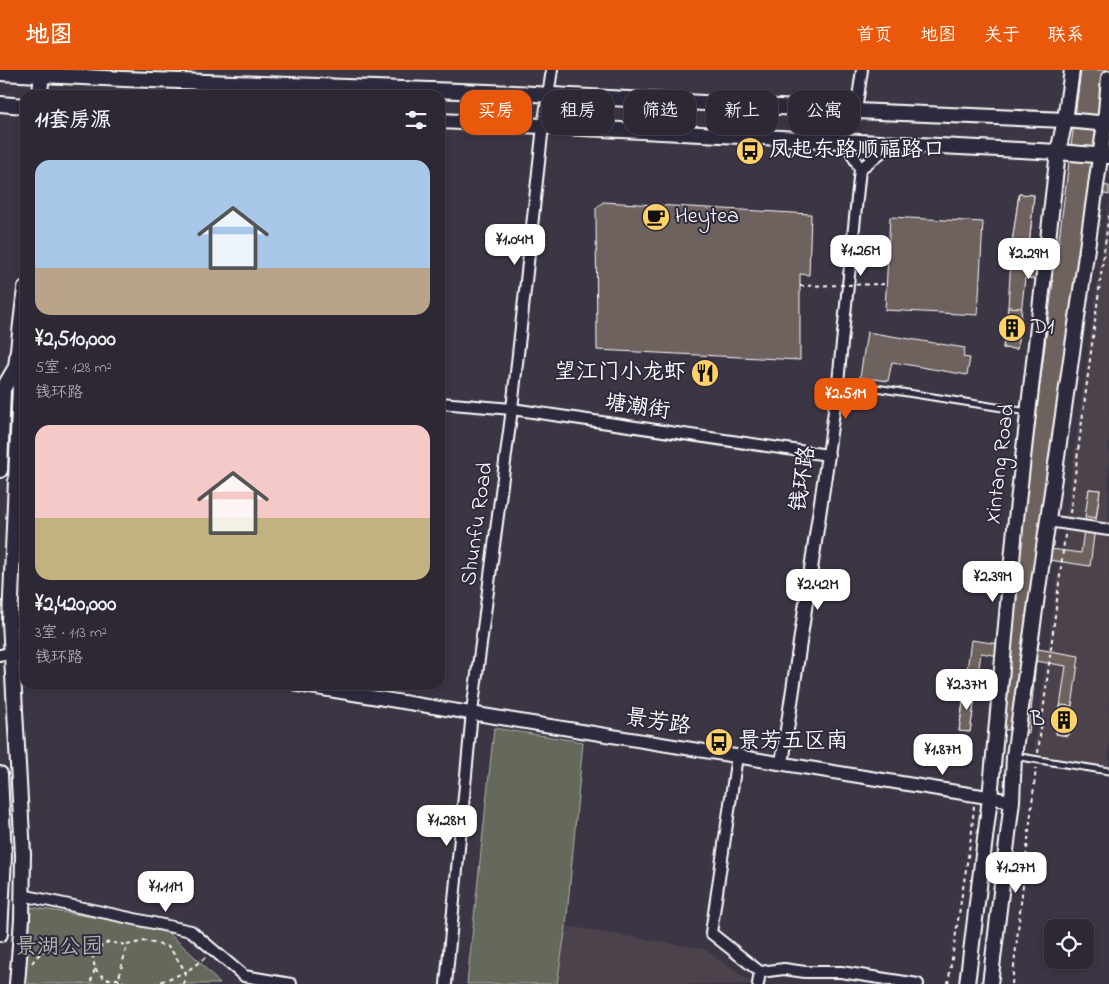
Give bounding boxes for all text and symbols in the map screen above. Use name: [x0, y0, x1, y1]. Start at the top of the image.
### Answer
text: 地图: [25, 19, 73, 54]
text: 首页: [856, 23, 892, 49]
text: 地图: [920, 23, 956, 49]
text: 关于: [984, 23, 1020, 49]
text: 联系: [1048, 23, 1084, 49]
chip: 买房: [460, 90, 532, 135]
chip: 租房: [542, 90, 614, 135]
chip: 筛选: [624, 90, 696, 135]
chip: 新上: [706, 90, 778, 135]
chip: 公寓: [788, 90, 860, 135]
text: 11套房源: [35, 106, 111, 136]
icon: filters: [402, 106, 430, 134]
place label: 凤起东路顺福路口: [769, 135, 945, 167]
bus stop icon: 凤起东路顺福路口: [735, 136, 765, 166]
icon: home: [188, 193, 278, 283]
place label: Heytea: [675, 201, 739, 234]
cafe icon: Heytea: [641, 202, 671, 232]
pin: ¥1.04M: [474, 224, 556, 266]
text: ¥1.04M: [496, 228, 534, 252]
pin: ¥1.26M: [820, 234, 902, 277]
pin: ¥2.29M: [988, 238, 1070, 280]
text: ¥1.26M: [841, 239, 881, 263]
text: ¥2.29M: [1009, 242, 1049, 266]
place label: D1: [1030, 312, 1054, 344]
building icon: D1: [997, 313, 1027, 343]
text: ¥2,510,000: [35, 325, 116, 355]
text: 5室 · 128 m²: [35, 356, 112, 380]
place label: 望江门小龙虾: [554, 357, 686, 389]
restaurant icon: 望江门小龙虾: [690, 358, 720, 388]
pin: ¥2.51M: [805, 378, 887, 420]
text: 钱环路: [35, 381, 83, 405]
text: ¥2.51M: [825, 382, 867, 406]
street label: 塘潮街: [602, 388, 672, 428]
street label: Xintang Road: [978, 402, 1025, 526]
street label: 钱环路: [784, 444, 824, 514]
icon: home: [188, 458, 278, 548]
street label: Shunfu Road: [454, 460, 502, 588]
pin: ¥2.39M: [952, 560, 1034, 603]
text: ¥2.39M: [974, 565, 1012, 589]
pin: ¥2.42M: [777, 568, 859, 611]
text: ¥2.42M: [797, 573, 839, 597]
text: ¥2,420,000: [35, 590, 116, 620]
text: 3室 · 113 m²: [35, 621, 107, 645]
text: 钱环路: [35, 646, 83, 670]
pin: ¥2.37M: [926, 668, 1008, 711]
text: ¥2.37M: [947, 673, 987, 697]
street label: 景芳路: [623, 702, 693, 744]
place label: B: [1029, 704, 1045, 736]
building icon: B: [1049, 705, 1079, 735]
place label: 景芳五区南: [738, 726, 848, 758]
bus stop icon: 景芳五区南: [704, 727, 734, 757]
pin: ¥1.87M: [902, 734, 984, 776]
text: ¥1.87M: [925, 738, 961, 762]
pin: ¥1.28M: [406, 804, 488, 847]
text: ¥1.28M: [428, 809, 466, 833]
pin: ¥1.27M: [975, 852, 1057, 894]
text: ¥1.27M: [997, 856, 1035, 880]
pin: ¥1.11M: [125, 870, 207, 913]
text: ¥1.11M: [149, 875, 183, 899]
map controls: [1044, 919, 1094, 969]
button: locate: [1044, 919, 1094, 969]
park label: 景湖公园: [15, 932, 103, 964]

